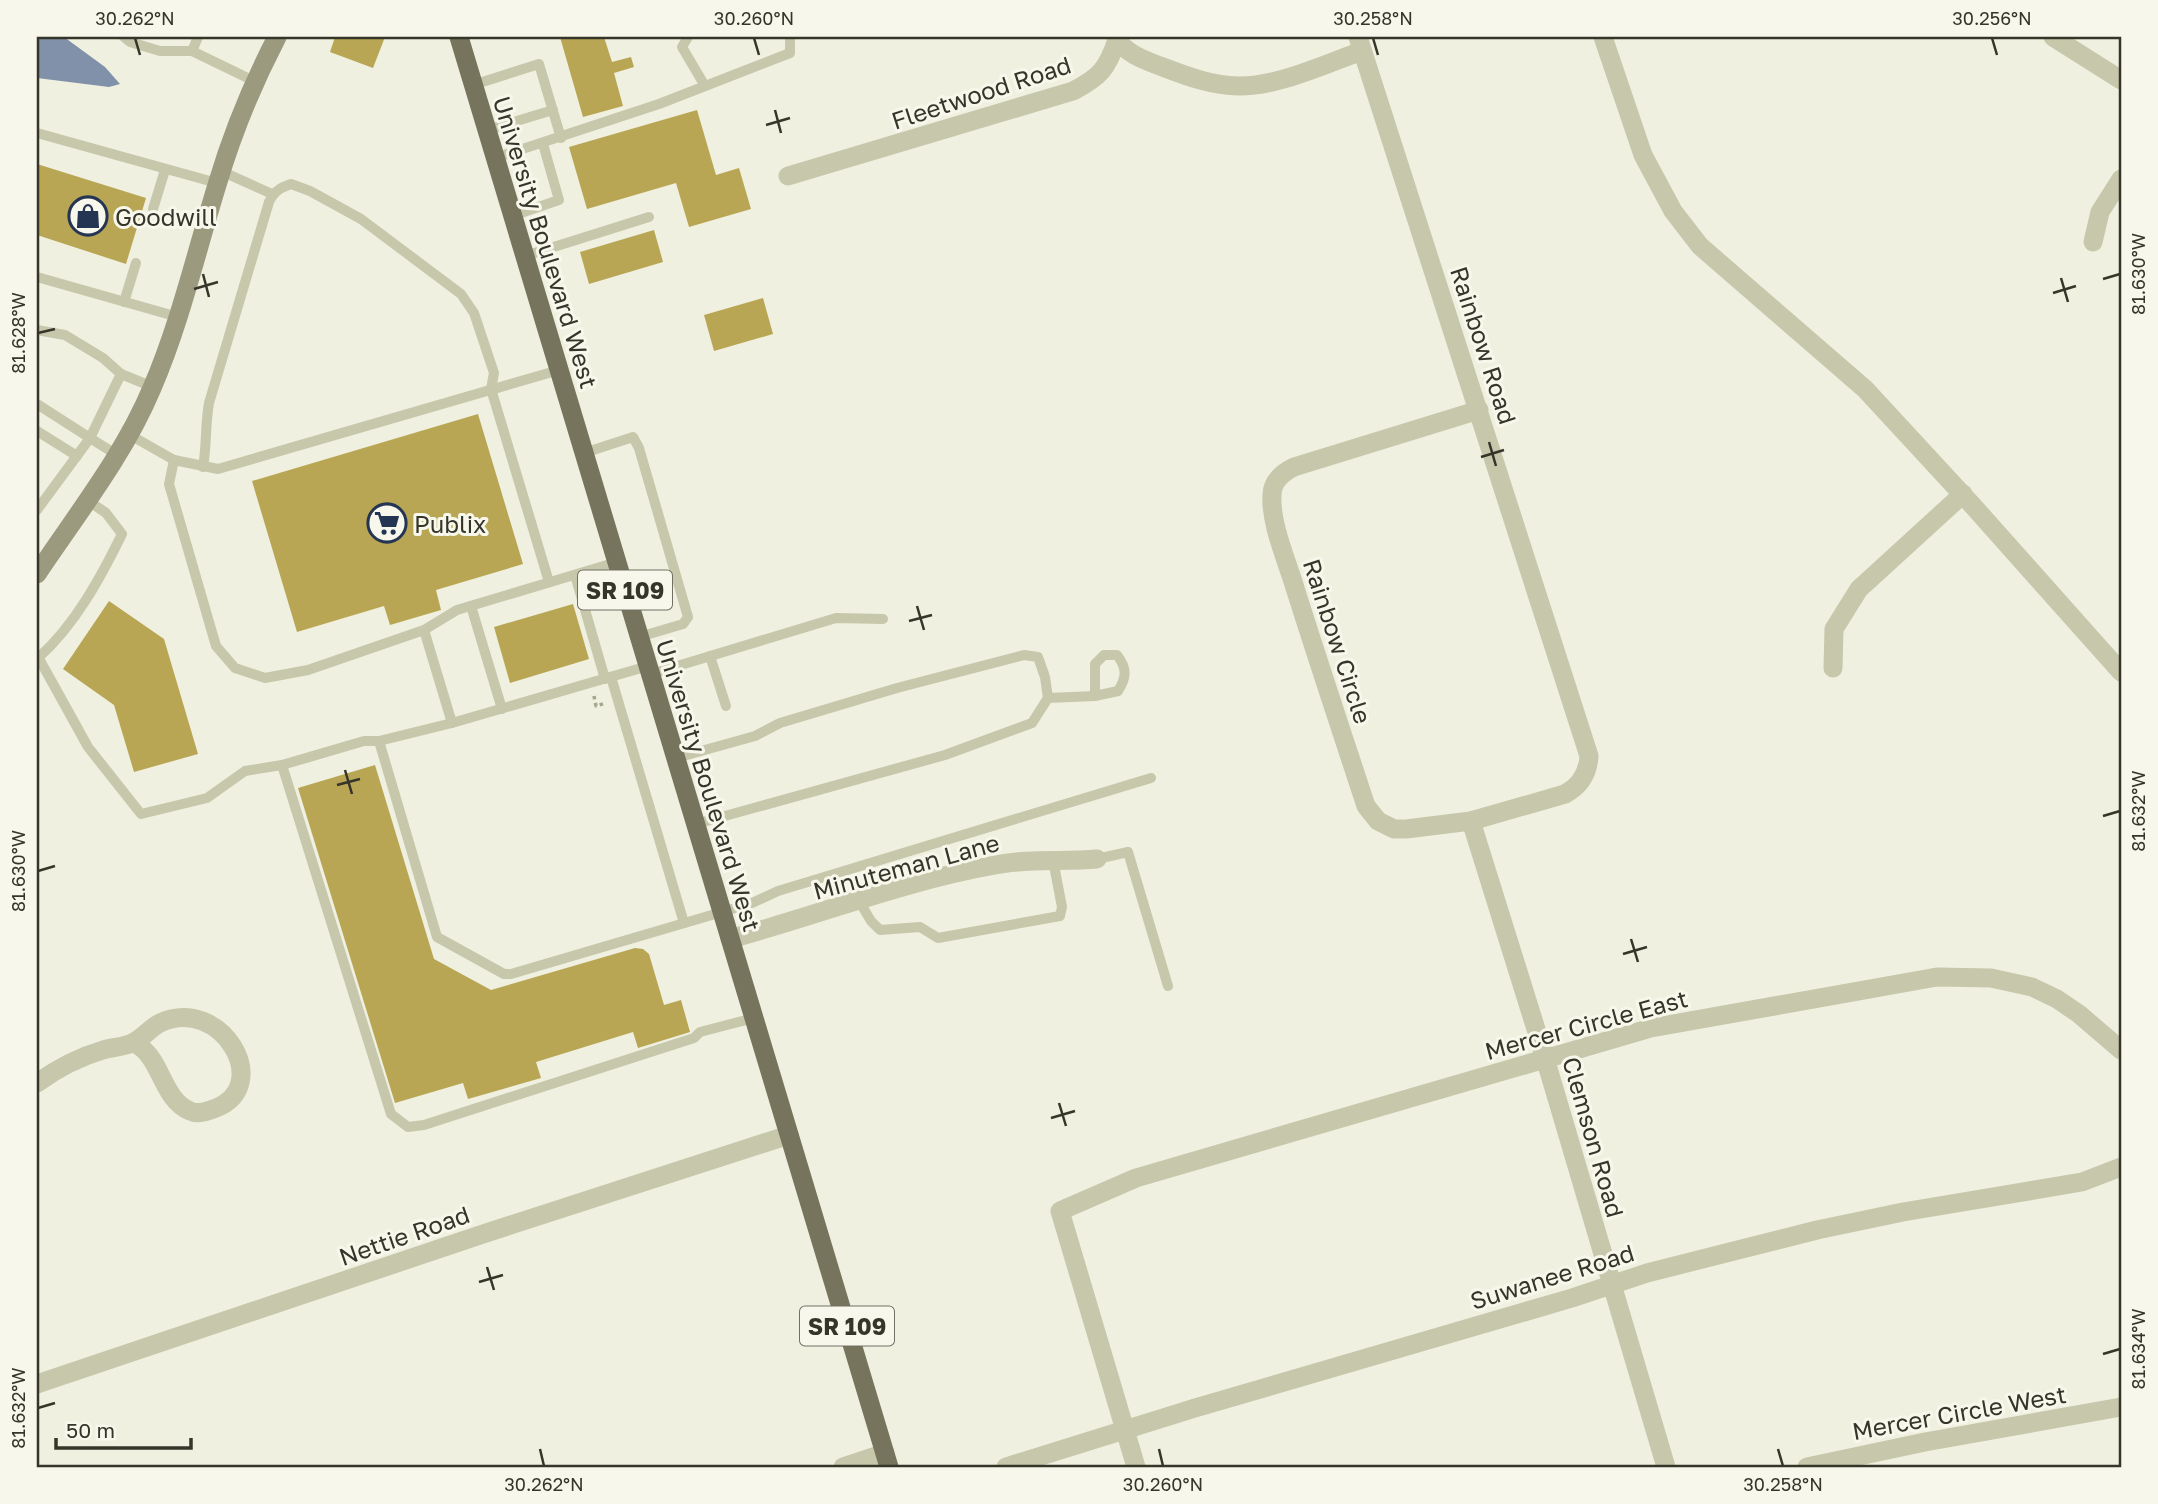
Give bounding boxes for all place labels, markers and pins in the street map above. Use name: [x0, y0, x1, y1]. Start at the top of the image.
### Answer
shop icon: Goodwill: [67, 195, 109, 237]
place label: Goodwill: [115, 202, 217, 231]
supermarket icon: Publix: [366, 502, 408, 544]
place label: Publix: [414, 509, 486, 538]

